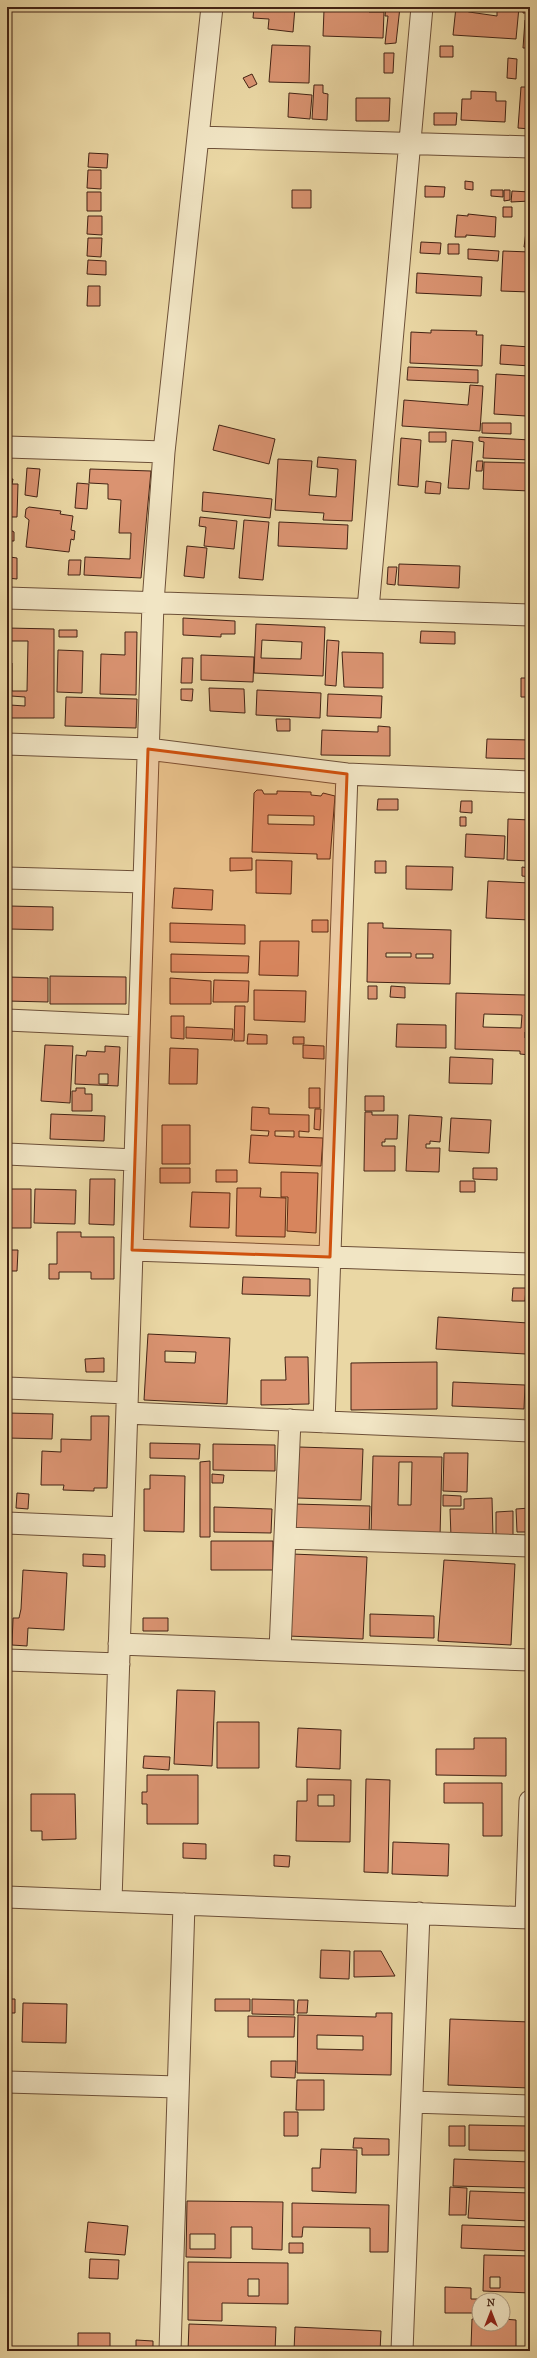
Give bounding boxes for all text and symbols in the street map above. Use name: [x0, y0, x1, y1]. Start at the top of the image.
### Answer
north arrow: [471, 2292, 511, 2332]
text: N: [487, 2296, 496, 2309]

